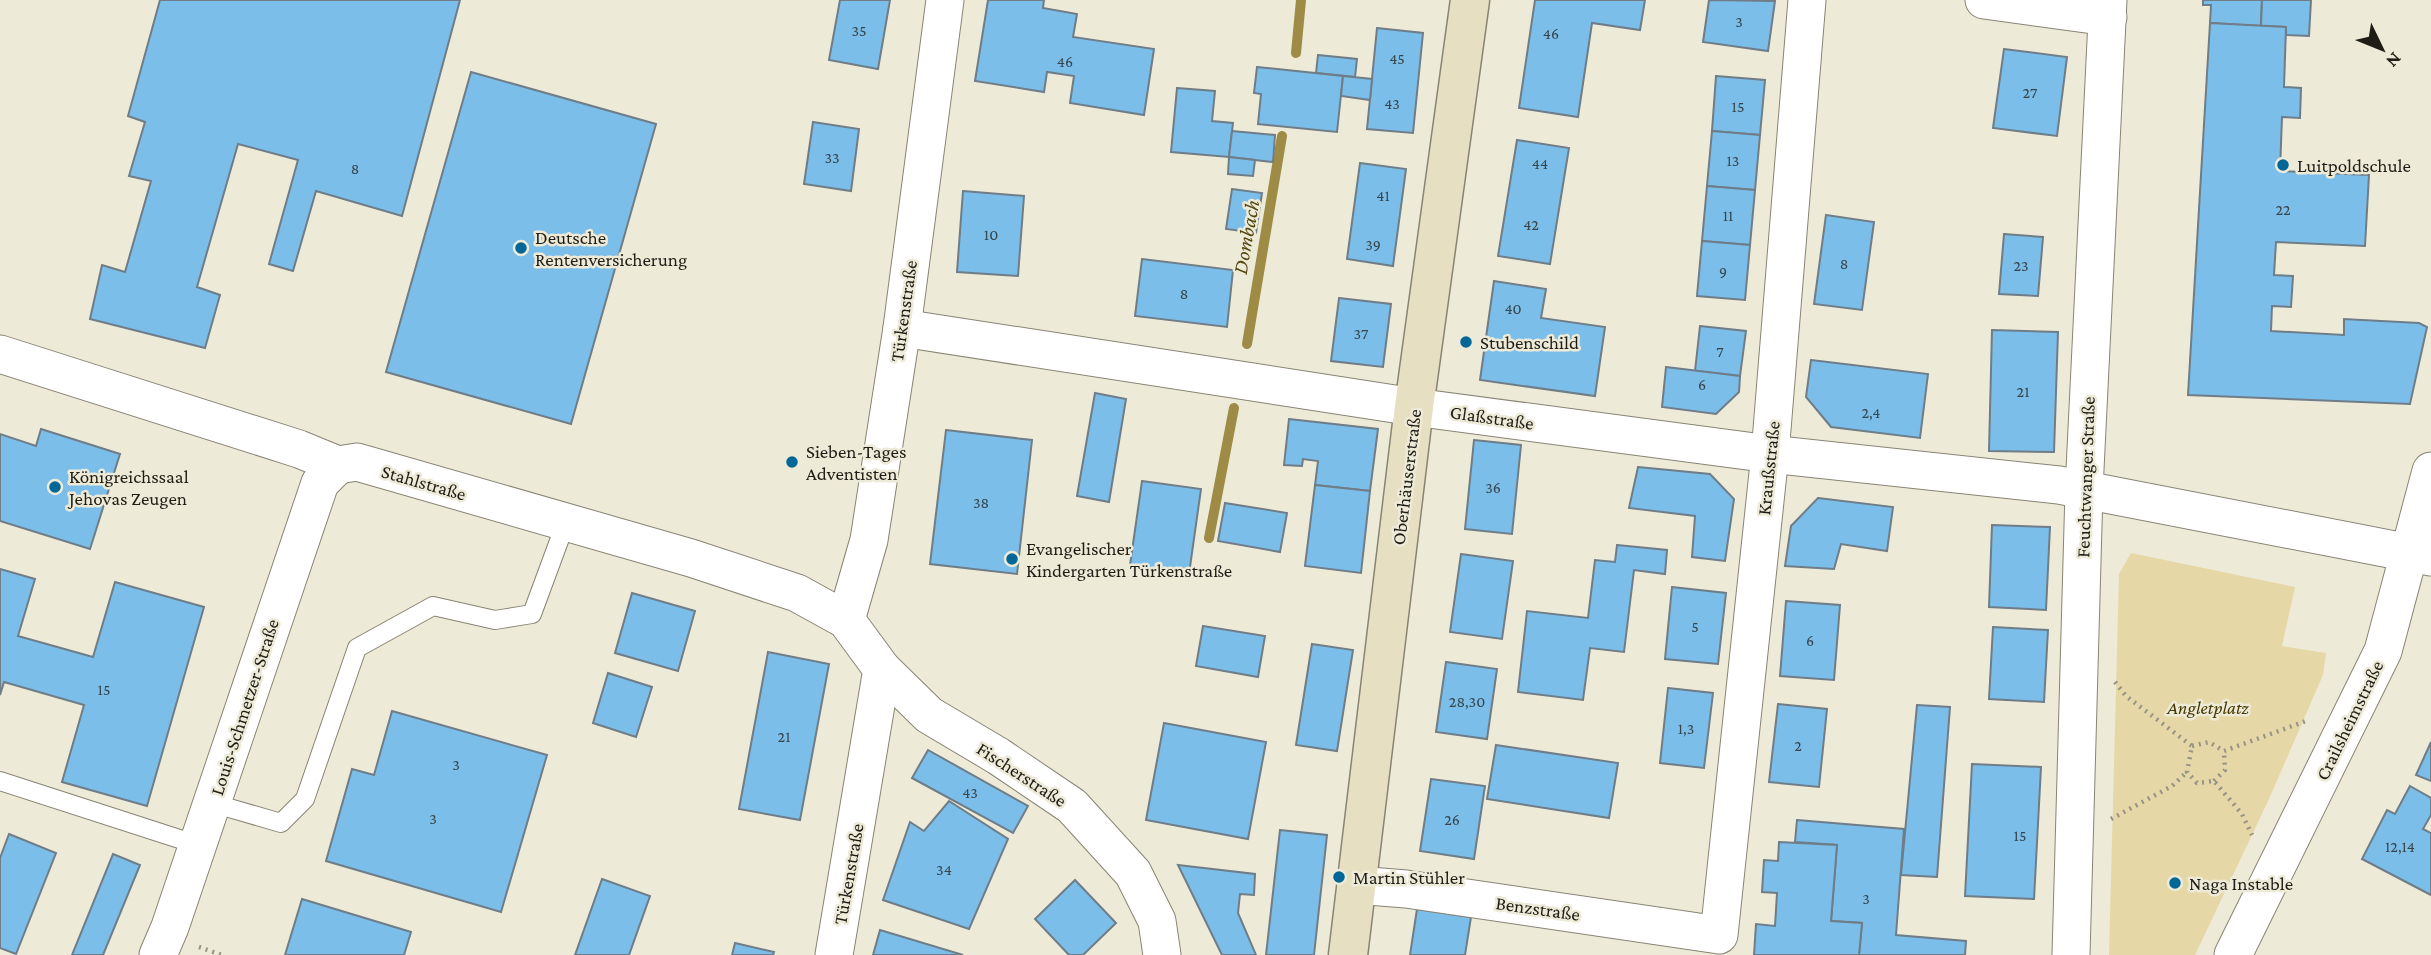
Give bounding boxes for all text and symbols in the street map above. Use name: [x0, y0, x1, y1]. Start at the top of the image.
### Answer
house number: 3: [1735, 13, 1743, 30]
north arrow: [2347, 14, 2417, 84]
house number: 35: [851, 22, 867, 39]
house number: 46: [1543, 25, 1559, 42]
text: N: [2382, 48, 2406, 72]
house number: 45: [1389, 50, 1405, 67]
house number: 46: [1057, 53, 1073, 70]
house number: 27: [2023, 84, 2038, 101]
house number: 43: [1384, 95, 1400, 112]
house number: 15: [1732, 98, 1744, 115]
house number: 33: [824, 149, 840, 166]
house number: 13: [1727, 152, 1739, 169]
house number: 44: [1532, 155, 1548, 172]
place label: Luitpoldschule: [2297, 155, 2411, 176]
marker: Luitpoldschule: [2275, 157, 2291, 173]
house number: 8: [351, 160, 359, 177]
house number: 41: [1376, 187, 1390, 204]
water label: Dombach: [1228, 198, 1264, 276]
house number: 22: [2275, 201, 2291, 218]
house number: 11: [1723, 207, 1733, 224]
house number: 42: [1523, 216, 1539, 233]
house number: 10: [984, 226, 998, 243]
place label: Deutsche Rentenversicherung: [535, 227, 687, 270]
house number: 39: [1365, 236, 1381, 253]
marker: Deutsche Rentenversicherung: [513, 240, 529, 256]
house number: 8: [1840, 255, 1848, 272]
house number: 23: [2013, 257, 2029, 274]
street label: Türkenstraße: [886, 259, 921, 363]
house number: 9: [1719, 263, 1727, 280]
house number: 8: [1180, 285, 1188, 302]
house number: 40: [1504, 300, 1522, 317]
house number: 37: [1354, 325, 1369, 342]
place label: Stubenschild: [1480, 332, 1579, 353]
marker: Stubenschild: [1458, 334, 1474, 350]
house number: 7: [1716, 343, 1724, 360]
house number: 6: [1698, 376, 1706, 393]
house number: 21: [2017, 383, 2029, 400]
street label: Feuchtwanger Straße: [2072, 396, 2099, 558]
street label: Glaßstraße: [1449, 401, 1535, 434]
house number: 2,4: [1861, 404, 1881, 421]
street label: Oberhäuserstraße: [1388, 408, 1425, 546]
street label: Kraußstraße: [1753, 420, 1784, 516]
place label: Sieben-Tages Adventisten: [806, 441, 906, 484]
marker: Sieben-Tages Adventisten: [784, 454, 800, 470]
street label: Stahlstraße: [379, 460, 469, 505]
place label: Königreichssaal Jehovas Zeugen: [67, 466, 189, 509]
marker: Königreichssaal Jehovas Zeugen: [47, 479, 63, 495]
house number: 36: [1485, 479, 1501, 496]
house number: 38: [973, 494, 989, 511]
place label: Evangelischer Kindergarten Türkenstraße: [1026, 538, 1232, 581]
marker: Evangelischer Kindergarten Türkenstraße: [1004, 551, 1020, 567]
street label: Louis-Schmetzer-Straße: [206, 616, 283, 798]
house number: 5: [1691, 618, 1699, 635]
house number: 6: [1806, 632, 1814, 649]
street label: Crailsheimstraße: [2311, 657, 2387, 783]
house number: 15: [98, 681, 110, 698]
house number: 28,30: [1449, 693, 1485, 710]
park label: Angletplatz: [2166, 697, 2250, 718]
house number: 1,3: [1678, 720, 1694, 737]
house number: 21: [778, 728, 790, 745]
house number: 2: [1794, 737, 1802, 754]
street label: Fischerstraße: [973, 738, 1070, 811]
house number: 3: [452, 756, 460, 773]
house number: 43: [962, 784, 978, 801]
house number: 3: [429, 810, 437, 827]
house number: 26: [1444, 811, 1460, 828]
street label: Türkenstraße: [829, 822, 868, 926]
house number: 15: [2014, 827, 2026, 844]
house number: 12,14: [2385, 838, 2415, 855]
house number: 34: [936, 861, 952, 878]
place label: Martin Stühler: [1353, 867, 1465, 888]
marker: Martin Stühler: [1331, 869, 1347, 885]
place label: Naga Instable: [2189, 873, 2293, 894]
marker: Naga Instable: [2167, 875, 2183, 891]
house number: 3: [1862, 890, 1870, 907]
street label: Benzstraße: [1494, 892, 1581, 925]

